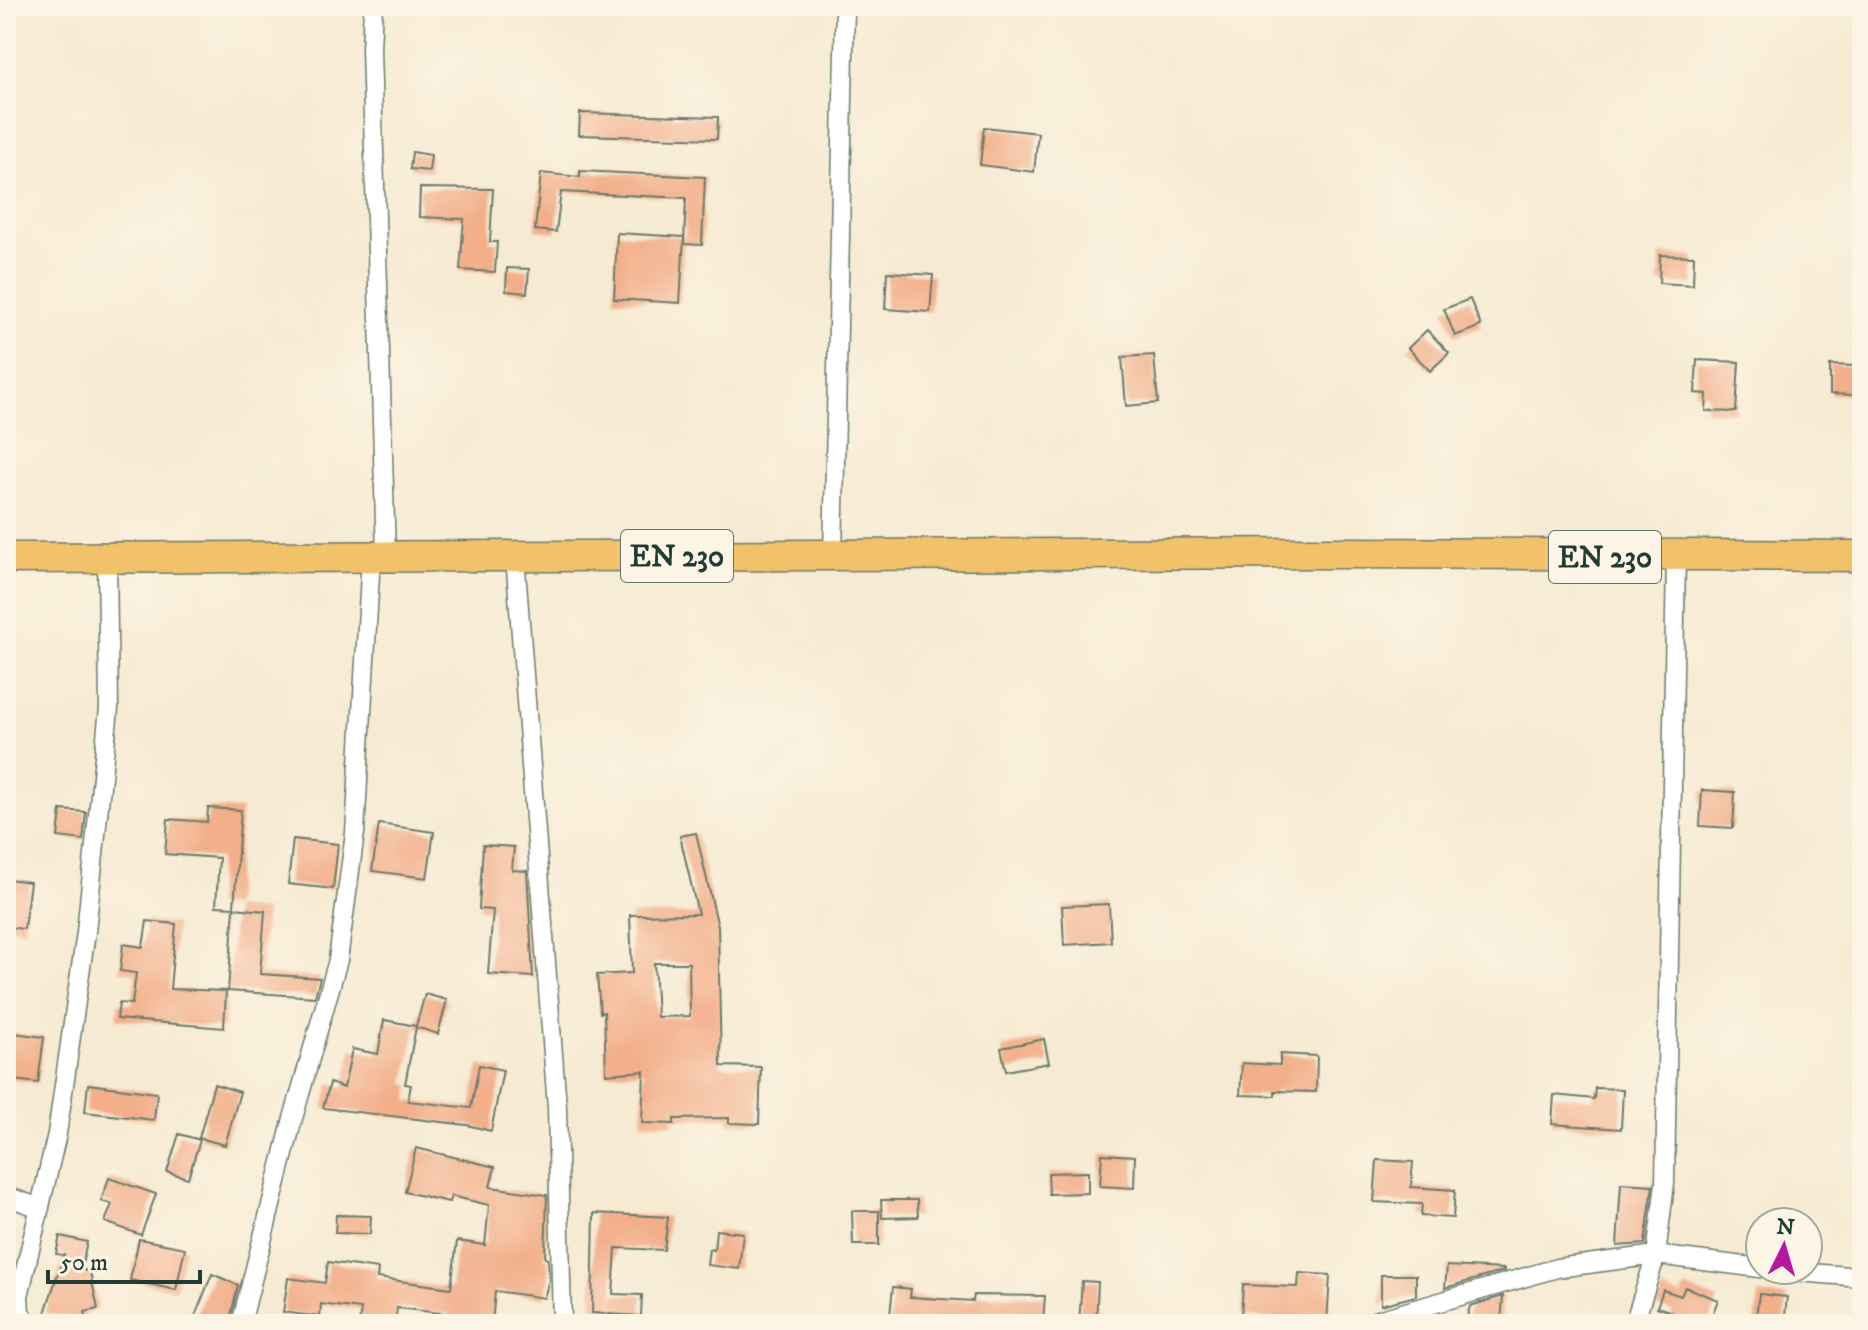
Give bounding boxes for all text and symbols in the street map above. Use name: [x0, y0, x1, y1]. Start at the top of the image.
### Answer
road number: EN 230: [621, 530, 733, 582]
road number: EN 230: [1549, 531, 1661, 583]
north arrow: [1744, 1206, 1824, 1286]
text: N: [1775, 1213, 1796, 1242]
scale bar: [48, 1234, 200, 1284]
text: 50 m: [60, 1248, 108, 1278]

